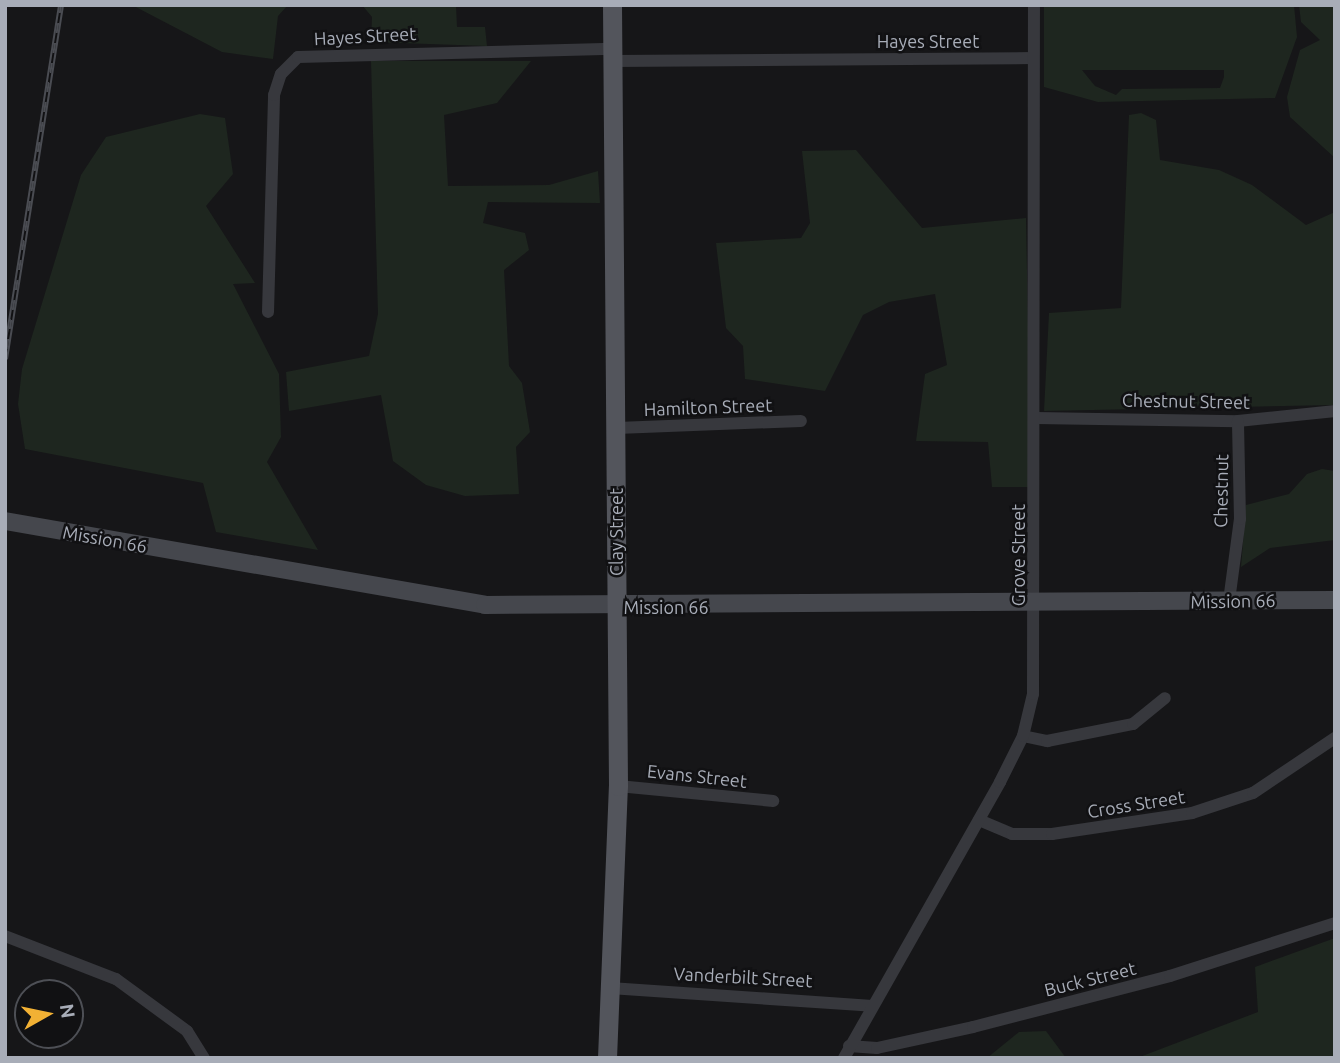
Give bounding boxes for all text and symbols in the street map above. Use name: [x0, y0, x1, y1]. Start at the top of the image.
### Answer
street label: Hayes Street: [313, 23, 417, 49]
street label: Hayes Street: [877, 30, 979, 52]
street label: Chestnut Street: [1122, 389, 1250, 413]
street label: Hamilton Street: [643, 394, 773, 420]
street label: Chestnut: [1210, 454, 1232, 528]
street label: Clay Street: [605, 488, 627, 576]
street label: Grove Street: [1007, 504, 1029, 606]
street label: Mission 66: [61, 521, 149, 557]
street label: Mission 66: [1190, 589, 1276, 613]
street label: Mission 66: [623, 596, 709, 618]
street label: Evans Street: [646, 760, 748, 792]
street label: Cross Street: [1086, 786, 1186, 822]
street label: Buck Street: [1042, 957, 1138, 1001]
street label: Vanderbilt Street: [673, 963, 813, 991]
north arrow: [14, 979, 84, 1049]
text: N: [56, 1002, 80, 1020]

